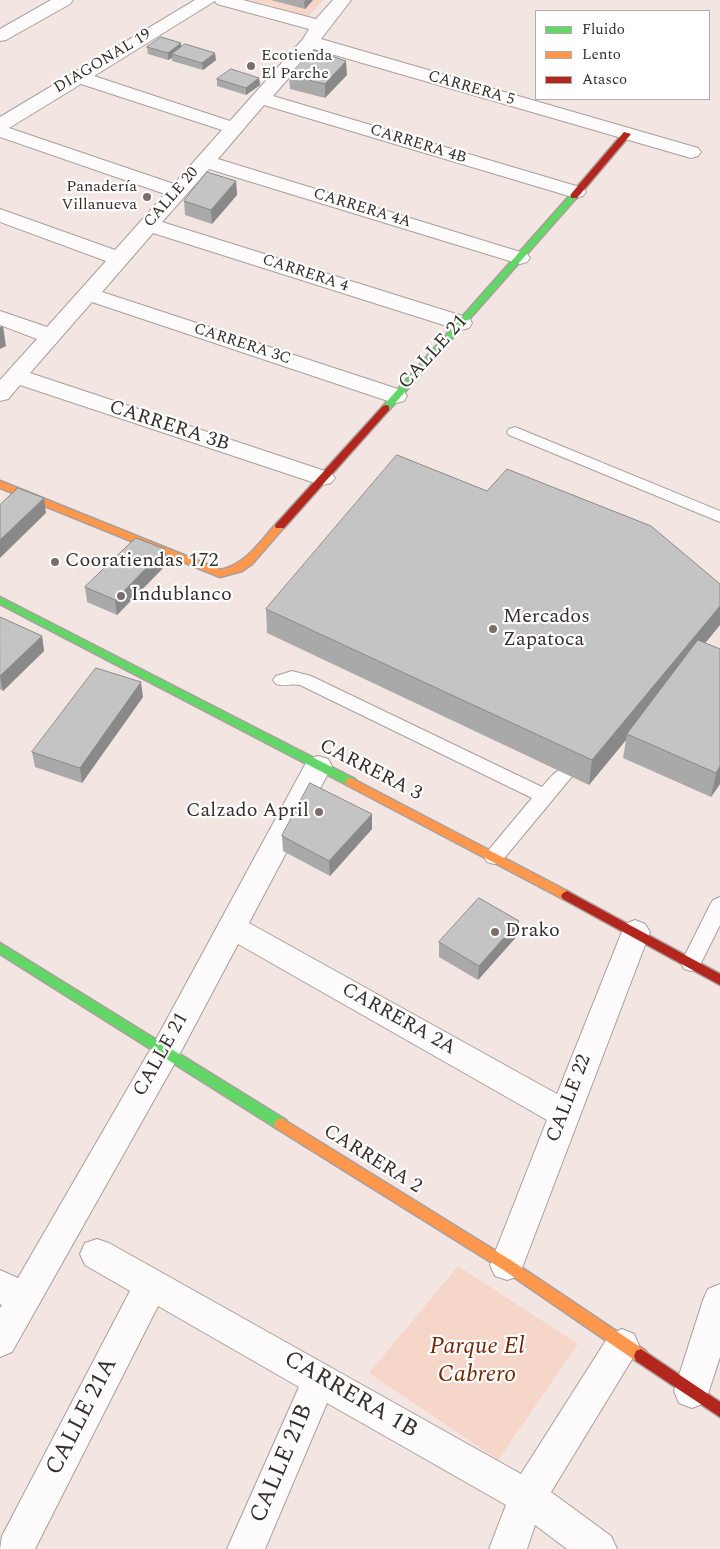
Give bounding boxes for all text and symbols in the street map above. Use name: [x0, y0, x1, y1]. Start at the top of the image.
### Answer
legend: [535, 10, 710, 100]
text: Fluido: [582, 18, 625, 41]
street label: DIAGONAL 19: [51, 26, 155, 98]
text: Lento: [582, 43, 621, 66]
place label: Ecotienda El Parche: [261, 47, 332, 85]
marker: Ecotienda El Parche: [245, 60, 257, 72]
street label: CARRERA 5: [425, 67, 517, 111]
text: Atasco: [582, 68, 627, 91]
street label: CARRERA 4B: [367, 121, 469, 169]
street label: CALLE 20: [141, 164, 203, 232]
place label: Panadería Villanueva: [61, 178, 137, 216]
street label: CARRERA 4A: [311, 185, 413, 233]
marker: Panadería Villanueva: [141, 191, 153, 203]
street label: CARRERA 4: [259, 251, 351, 297]
street label: CALLE 21: [394, 311, 474, 395]
street label: CARRERA 3C: [191, 320, 293, 370]
street label: CARRERA 3B: [106, 396, 232, 458]
place label: Cooratiendas 172: [65, 550, 218, 574]
marker: Cooratiendas 172: [49, 556, 61, 568]
place label: Indublanco: [131, 584, 232, 608]
marker: Indublanco: [115, 590, 127, 602]
place label: Mercados Zapatoca: [503, 606, 590, 653]
marker: Mercados Zapatoca: [487, 623, 499, 635]
street label: CARRERA 3: [315, 735, 425, 807]
place label: Calzado April: [186, 800, 309, 824]
marker: Calzado April: [313, 806, 325, 818]
place label: Drako: [505, 920, 560, 944]
marker: Drako: [489, 926, 501, 938]
street label: CARRERA 2A: [337, 979, 459, 1061]
street label: CALLE 21: [129, 1009, 195, 1101]
street label: CALLE 22: [542, 1052, 598, 1146]
street label: CARRERA 2: [318, 1120, 426, 1200]
park label: Parque El Cabrero: [429, 1334, 525, 1390]
street label: CARRERA 1B: [278, 1346, 422, 1446]
street label: CALLE 21A: [41, 1353, 125, 1481]
street label: CALLE 21B: [245, 1400, 321, 1528]

